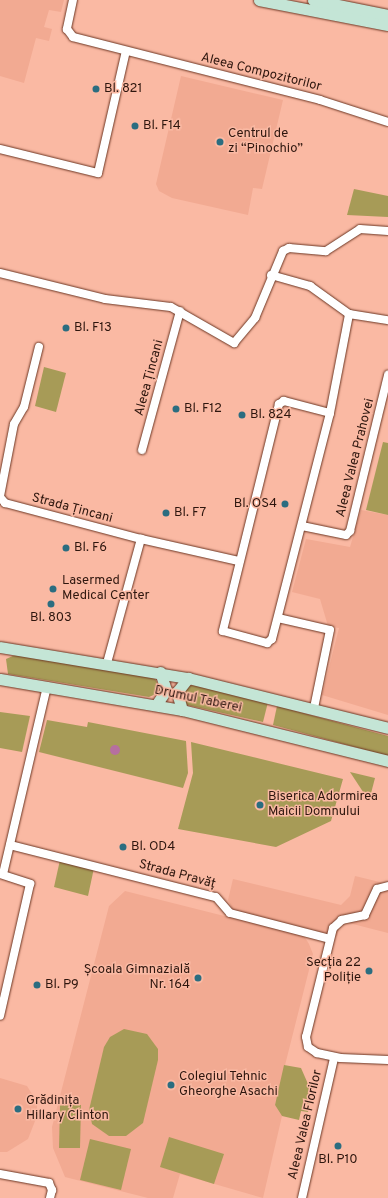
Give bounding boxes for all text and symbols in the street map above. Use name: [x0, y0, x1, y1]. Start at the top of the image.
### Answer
street label: Aleea Compozitorilor: [199, 50, 323, 96]
place label: Bl. 821: [104, 81, 142, 97]
marker: Bl. 821: [91, 84, 101, 94]
place label: Bl. F14: [143, 118, 181, 134]
marker: Bl. F14: [130, 121, 140, 131]
place label: Centrul de zi “Pinochio”: [228, 127, 303, 158]
marker: Centrul de zi “Pinochio”: [215, 137, 225, 147]
place label: Bl. F13: [74, 320, 112, 336]
marker: Bl. F13: [61, 323, 71, 333]
street label: Aleea Țincani: [132, 338, 168, 418]
street label: Aleea Valea Prahovei: [334, 397, 378, 519]
place label: Bl. F12: [184, 401, 222, 417]
marker: Bl. F12: [171, 404, 181, 414]
place label: Bl. 824: [250, 407, 291, 423]
marker: Bl. 824: [237, 410, 247, 420]
street label: Strada Țincani: [30, 491, 114, 527]
place label: Bl. OS4: [234, 496, 277, 512]
marker: Bl. OS4: [280, 499, 290, 509]
place label: Bl. F7: [174, 505, 206, 521]
marker: Bl. F7: [161, 508, 171, 518]
place label: Bl. F6: [74, 540, 107, 556]
marker: Bl. F6: [61, 543, 71, 553]
place label: Lasermed Medical Center: [62, 574, 150, 605]
marker: Lasermed Medical Center: [47, 583, 59, 595]
marker: Bl. 803: [46, 599, 56, 609]
place label: Bl. 803: [30, 610, 72, 626]
street label: Drumul Taberei: [153, 683, 243, 717]
place label: Biserica Adormirea Maicii Domnului: [268, 790, 378, 821]
marker: Biserica Adormirea Maicii Domnului: [255, 800, 265, 810]
place label: Bl. OD4: [131, 839, 175, 855]
marker: Bl. OD4: [118, 842, 128, 852]
street label: Strada Pravăț: [137, 857, 217, 893]
place label: Secția 22 Poliție: [306, 956, 361, 987]
place label: Școala Gimnazială Nr. 164: [84, 963, 190, 994]
marker: Secția 22 Poliție: [364, 966, 374, 976]
marker: Școala Gimnazială Nr. 164: [193, 973, 203, 983]
place label: Bl. P9: [45, 977, 79, 993]
marker: Bl. P9: [32, 980, 42, 990]
street label: Aleea Valea Florilor: [286, 1068, 326, 1182]
place label: Colegiul Tehnic Gheorghe Asachi: [179, 1070, 278, 1101]
marker: Colegiul Tehnic Gheorghe Asachi: [166, 1080, 176, 1090]
place label: Grădinița Hillary Clinton: [26, 1094, 109, 1125]
marker: Grădinița Hillary Clinton: [13, 1104, 23, 1114]
marker: Bl. P10: [333, 1141, 343, 1151]
place label: Bl. P10: [318, 1152, 358, 1168]

